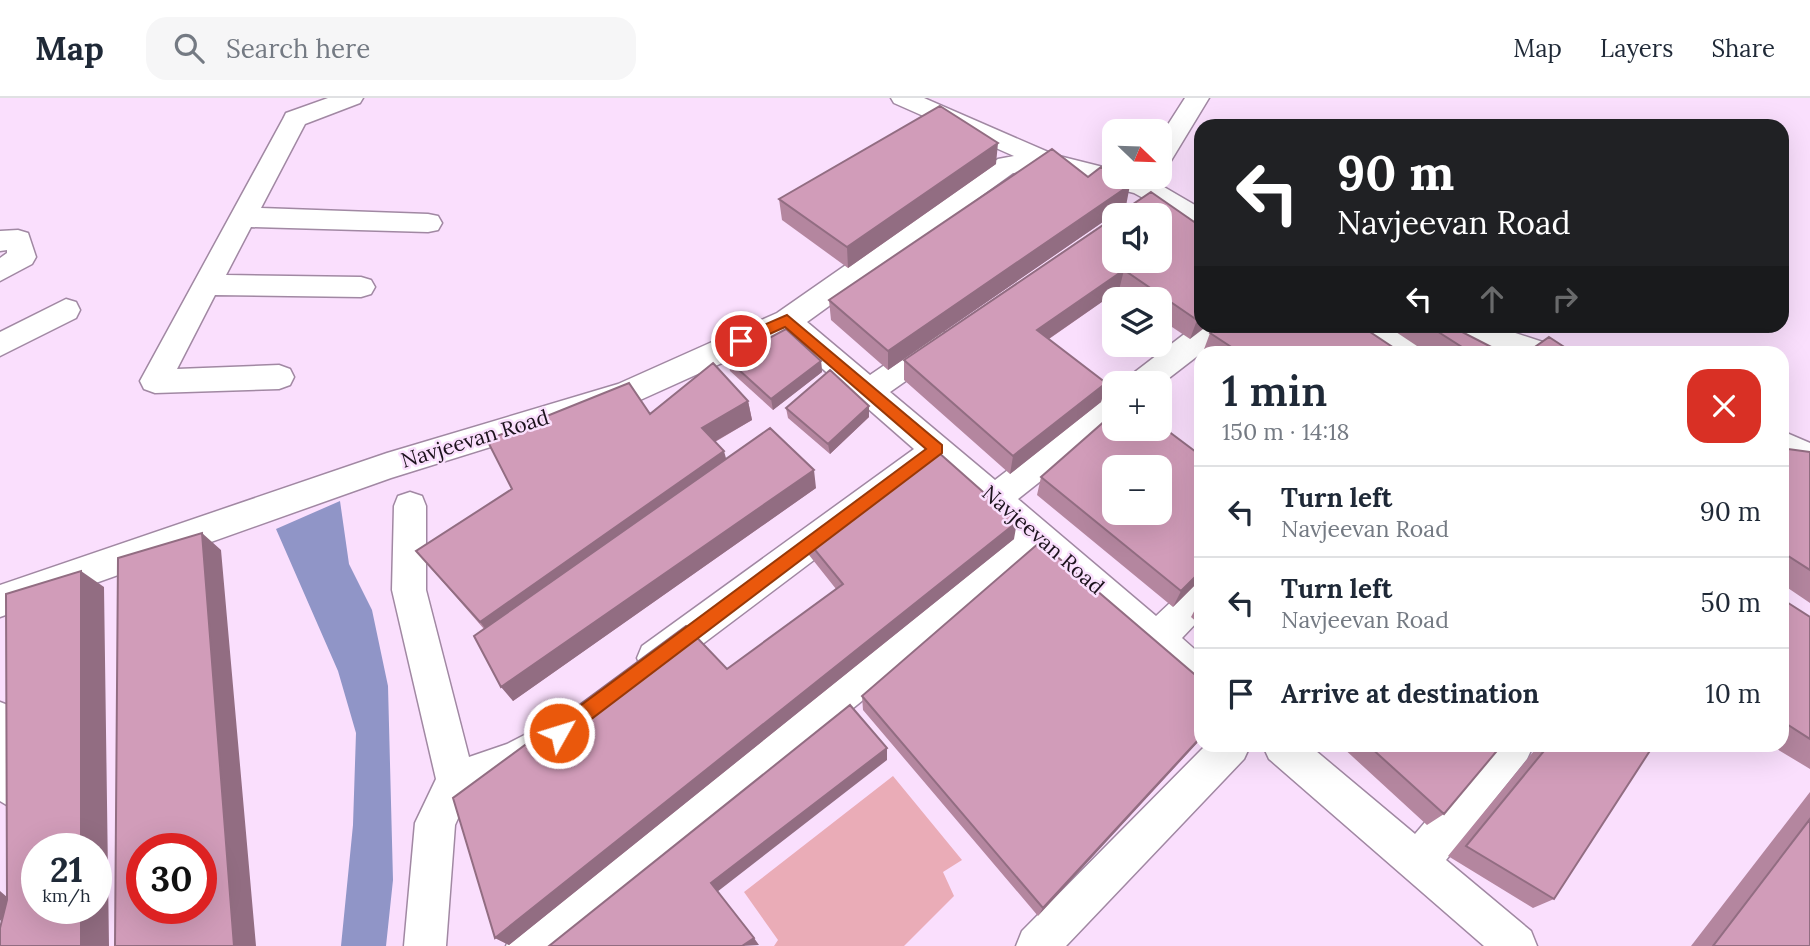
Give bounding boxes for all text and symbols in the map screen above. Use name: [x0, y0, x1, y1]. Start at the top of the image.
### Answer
search box: [146, 17, 636, 80]
text: Map: [35, 27, 104, 69]
icon: search: [170, 29, 208, 67]
text: Search here: [226, 32, 370, 65]
text: Map: [1513, 33, 1562, 64]
text: Layers: [1600, 33, 1673, 64]
text: Share: [1711, 33, 1775, 64]
north arrow: [1102, 119, 1172, 189]
map controls: [1102, 119, 1172, 525]
text: 90 m: [1337, 141, 1454, 203]
icon: left: [1222, 147, 1313, 238]
text: Navjeevan Road: [1337, 202, 1571, 243]
button: sound: [1102, 203, 1172, 273]
icon: left: [1400, 280, 1438, 318]
icon: ahead: [1473, 280, 1511, 318]
icon: right: [1546, 280, 1584, 318]
button: layers: [1102, 287, 1172, 357]
pin: [711, 311, 771, 371]
icon: arrive: [722, 322, 760, 360]
text: 1 min: [1222, 364, 1327, 418]
button: close: [1687, 369, 1761, 443]
button: +: [1102, 371, 1172, 441]
street label: Navjeevan Road: [398, 403, 552, 474]
text: 150 m · 14:18: [1222, 417, 1350, 446]
button: −: [1102, 455, 1172, 525]
street label: Navjeevan Road: [977, 479, 1110, 600]
text: Turn left: [1281, 481, 1392, 514]
icon: left: [1222, 493, 1260, 531]
text: 90 m: [1700, 495, 1761, 528]
text: Navjeevan Road: [1281, 514, 1449, 543]
text: Turn left: [1281, 572, 1392, 605]
icon: left: [1222, 584, 1260, 622]
text: 50 m: [1701, 586, 1761, 619]
text: Navjeevan Road: [1281, 605, 1449, 634]
icon: arrive: [1222, 675, 1260, 713]
text: Arrive at destination: [1281, 677, 1539, 710]
text: 10 m: [1705, 677, 1761, 710]
position arrow: [522, 696, 596, 770]
speed limit sign: 30: [126, 833, 217, 924]
text: 21: [50, 847, 83, 892]
text: km/h: [42, 884, 91, 907]

